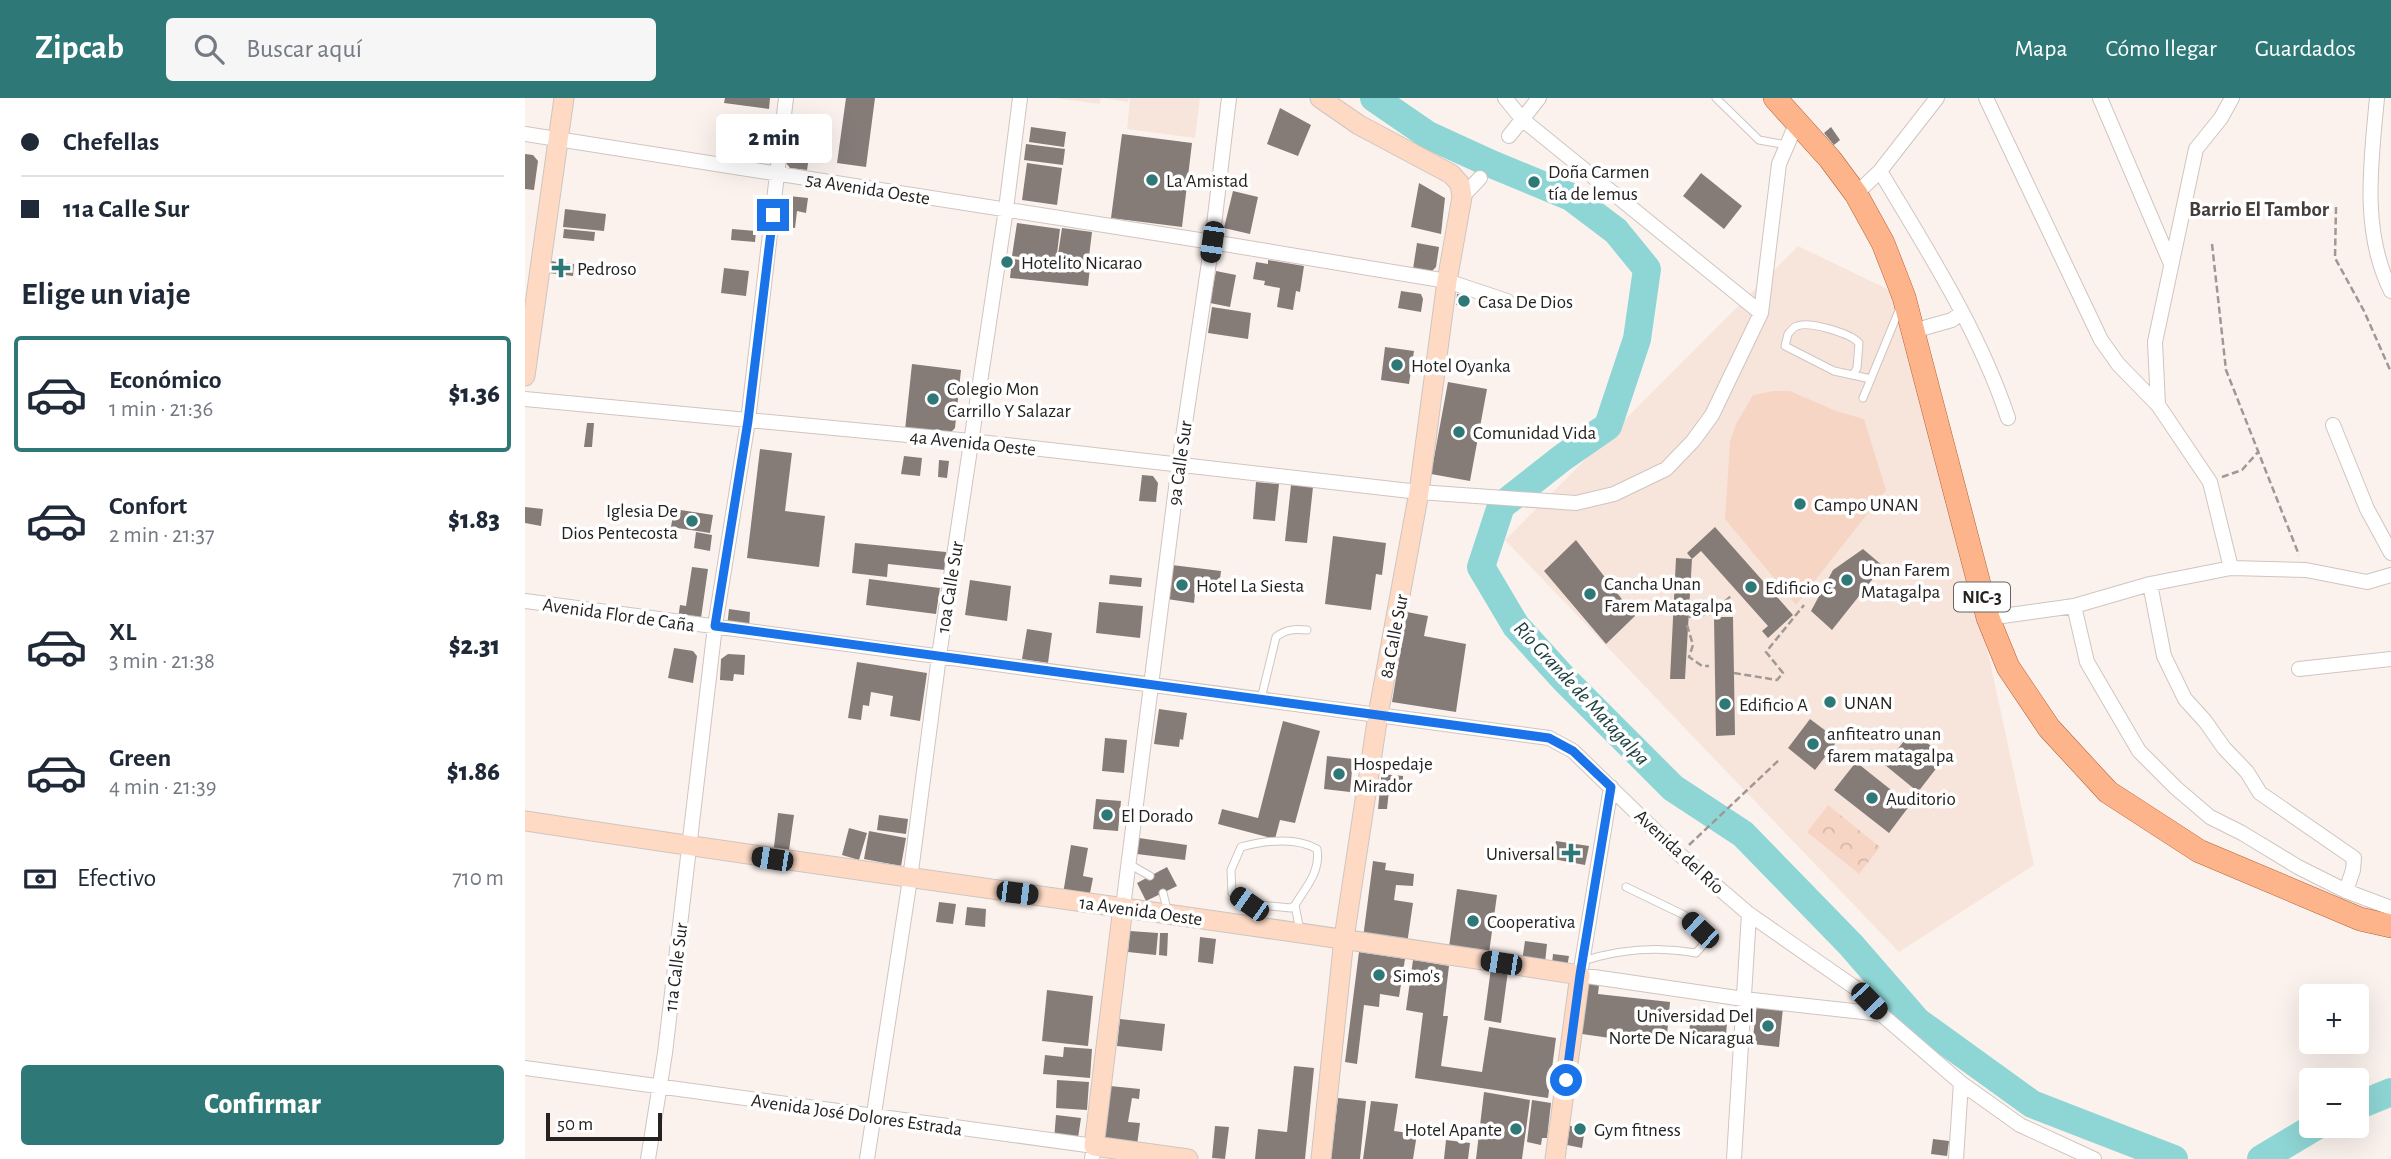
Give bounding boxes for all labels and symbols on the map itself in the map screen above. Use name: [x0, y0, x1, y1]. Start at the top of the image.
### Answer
callout: 2 min: [715, 114, 831, 162]
place label: Doña Carmen tía de lemus: [1548, 163, 1650, 204]
street label: 5a Avenida Oeste: [804, 170, 931, 209]
marker: La Amistad: [1144, 172, 1160, 188]
place label: La Amistad: [1166, 172, 1248, 191]
marker: Doña Carmen tía de lemus: [1526, 174, 1542, 190]
route end: [757, 199, 789, 231]
district label: Barrio El Tambor: [2189, 199, 2330, 220]
car: [1199, 220, 1226, 264]
marker: Hotelito Nicarao: [999, 254, 1015, 270]
place label: Hotelito Nicarao: [1021, 254, 1142, 273]
marker: Pedroso: [551, 258, 571, 278]
place label: Pedroso: [577, 260, 637, 279]
marker: Casa De Dios: [1456, 293, 1472, 309]
place label: Casa De Dios: [1478, 293, 1573, 312]
marker: Hotel Oyanka: [1389, 357, 1405, 373]
place label: Hotel Oyanka: [1411, 357, 1511, 376]
place label: Colegio Mon Carrillo Y Salazar: [947, 380, 1071, 421]
marker: Colegio Mon Carrillo Y Salazar: [925, 391, 941, 407]
street label: 9a Calle Sur: [1165, 420, 1196, 507]
marker: Comunidad Vida: [1451, 424, 1467, 440]
place label: Comunidad Vida: [1473, 424, 1596, 443]
street label: 4a Avenida Oeste: [909, 427, 1037, 460]
marker: Campo UNAN: [1792, 496, 1808, 512]
place label: Campo UNAN: [1814, 496, 1919, 515]
place label: Iglesia De Dios Pentecosta: [561, 502, 678, 543]
marker: Iglesia De Dios Pentecosta: [684, 513, 700, 529]
street label: 10a Calle Sur: [934, 540, 967, 635]
place label: Unan Farem Matagalpa: [1861, 561, 1950, 602]
marker: Unan Farem Matagalpa: [1839, 572, 1855, 588]
place label: Cancha Unan Farem Matagalpa: [1604, 575, 1733, 616]
marker: Hotel La Siesta: [1174, 577, 1190, 593]
place label: Hotel La Siesta: [1196, 577, 1305, 596]
marker: Edificio C: [1743, 579, 1759, 595]
place label: Edificio C: [1765, 579, 1833, 598]
road number: NIC-3: [1954, 583, 2010, 612]
marker: Cancha Unan Farem Matagalpa: [1582, 586, 1598, 602]
street label: 8a Calle Sur: [1377, 593, 1412, 680]
street label: Avenida Flor de Caña: [541, 595, 696, 636]
water label: Río Grande de Matagalpa: [1509, 617, 1653, 770]
marker: UNAN: [1822, 694, 1838, 710]
place label: UNAN: [1844, 694, 1893, 713]
marker: Edificio A: [1717, 696, 1733, 712]
place label: Edificio A: [1739, 696, 1808, 715]
place label: anfiteatro unan farem matagalpa: [1827, 725, 1954, 766]
marker: anfiteatro unan farem matagalpa: [1805, 736, 1821, 752]
place label: Hospedaje Mirador: [1353, 755, 1433, 796]
marker: Hospedaje Mirador: [1331, 766, 1347, 782]
marker: Auditorio: [1864, 790, 1880, 806]
place label: Auditorio: [1886, 790, 1956, 809]
street label: Avenida del Río: [1631, 806, 1727, 898]
marker: El Dorado: [1099, 807, 1115, 823]
place label: El Dorado: [1121, 807, 1193, 826]
marker: Universal: [1561, 843, 1581, 863]
car: [750, 845, 795, 873]
place label: Universal: [1486, 845, 1555, 864]
car: [995, 880, 1040, 906]
car: [1226, 883, 1273, 925]
street label: 1a Avenida Oeste: [1078, 893, 1204, 930]
car: [1678, 908, 1723, 952]
marker: Cooperativa: [1465, 913, 1481, 929]
place label: Cooperativa: [1487, 913, 1576, 932]
street label: 11a Calle Sur: [662, 922, 691, 1013]
car: [1479, 949, 1524, 977]
marker: Simo's: [1371, 967, 1387, 983]
place label: Simo's: [1393, 967, 1440, 986]
car: [1847, 979, 1892, 1023]
place label: Universidad Del Norte De Nicaragua: [1609, 1007, 1754, 1048]
marker: Universidad Del Norte De Nicaragua: [1760, 1018, 1776, 1034]
route start: [1550, 1064, 1582, 1096]
street label: Avenida José Dolores Estrada: [750, 1091, 964, 1140]
scale bar: [546, 1110, 661, 1142]
place label: Hotel Apante: [1404, 1121, 1502, 1140]
marker: Hotel Apante: [1508, 1121, 1524, 1137]
marker: Gym fitness: [1572, 1121, 1588, 1137]
place label: Gym fitness: [1594, 1121, 1681, 1140]

